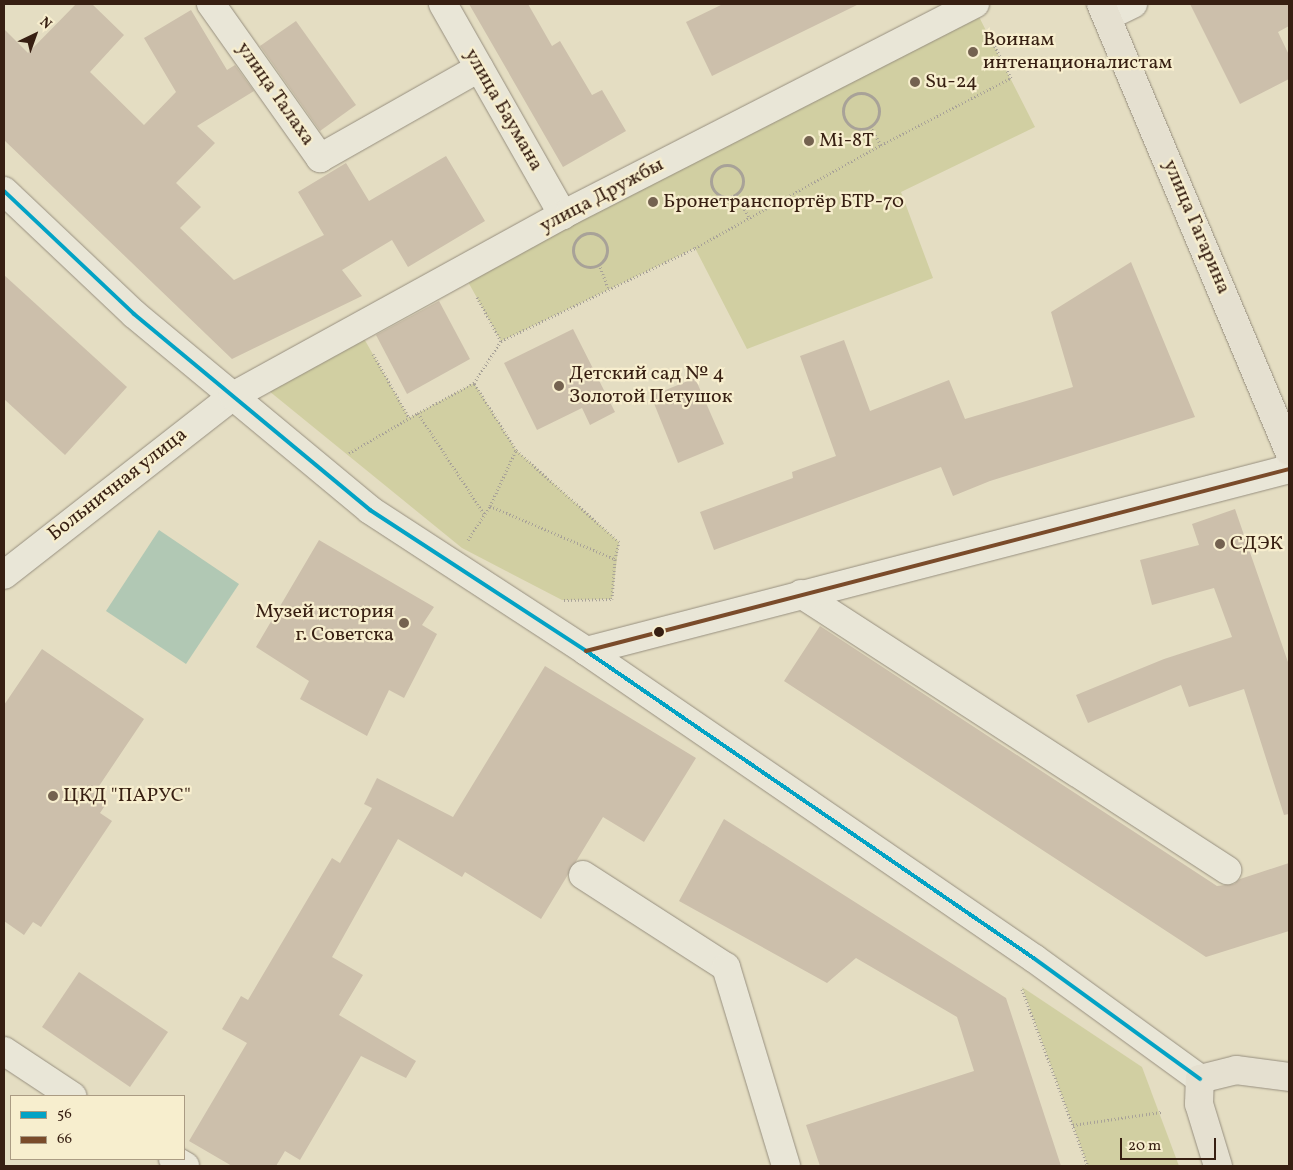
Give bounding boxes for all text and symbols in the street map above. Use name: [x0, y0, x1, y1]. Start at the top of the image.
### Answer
north arrow: [10, 10, 60, 60]
text: N: [35, 13, 56, 34]
place label: Воинам интенационалистам: [983, 29, 1172, 76]
street label: улица Талаха: [230, 37, 320, 151]
street label: улица Баумана: [458, 45, 548, 175]
marker: Воинам интенационалистам: [967, 46, 979, 58]
place label: Su-24: [925, 70, 978, 94]
marker: Su-24: [909, 76, 921, 88]
place label: Mi-8T: [819, 129, 874, 153]
marker: Mi-8T: [803, 135, 815, 147]
street label: улица Дружбы: [536, 153, 668, 239]
street label: улица Гагарина: [1157, 156, 1235, 298]
place label: Бронетранспортёр БТР-70: [663, 190, 904, 214]
marker: Бронетранспортёр БТР-70: [647, 196, 659, 208]
place label: Детский сад № 4 Золотой Петушок: [569, 362, 732, 409]
marker: Детский сад № 4 Золотой Петушок: [553, 380, 565, 392]
street label: Больничная улица: [43, 423, 193, 547]
place label: СДЭК: [1230, 532, 1283, 556]
marker: СДЭК: [1214, 538, 1226, 550]
place label: Музей история г. Советска: [255, 600, 394, 647]
marker: Музей история г. Советска: [398, 617, 410, 629]
unlabelled marker: [654, 627, 664, 637]
place label: ЦКД "ПАРУС": [63, 784, 191, 808]
marker: ЦКД "ПАРУС": [47, 790, 59, 802]
legend: [10, 1095, 185, 1160]
text: 56: [57, 1104, 72, 1125]
scale bar: [1123, 1128, 1219, 1160]
text: 66: [57, 1129, 72, 1150]
text: 20 m: [1128, 1136, 1161, 1157]

